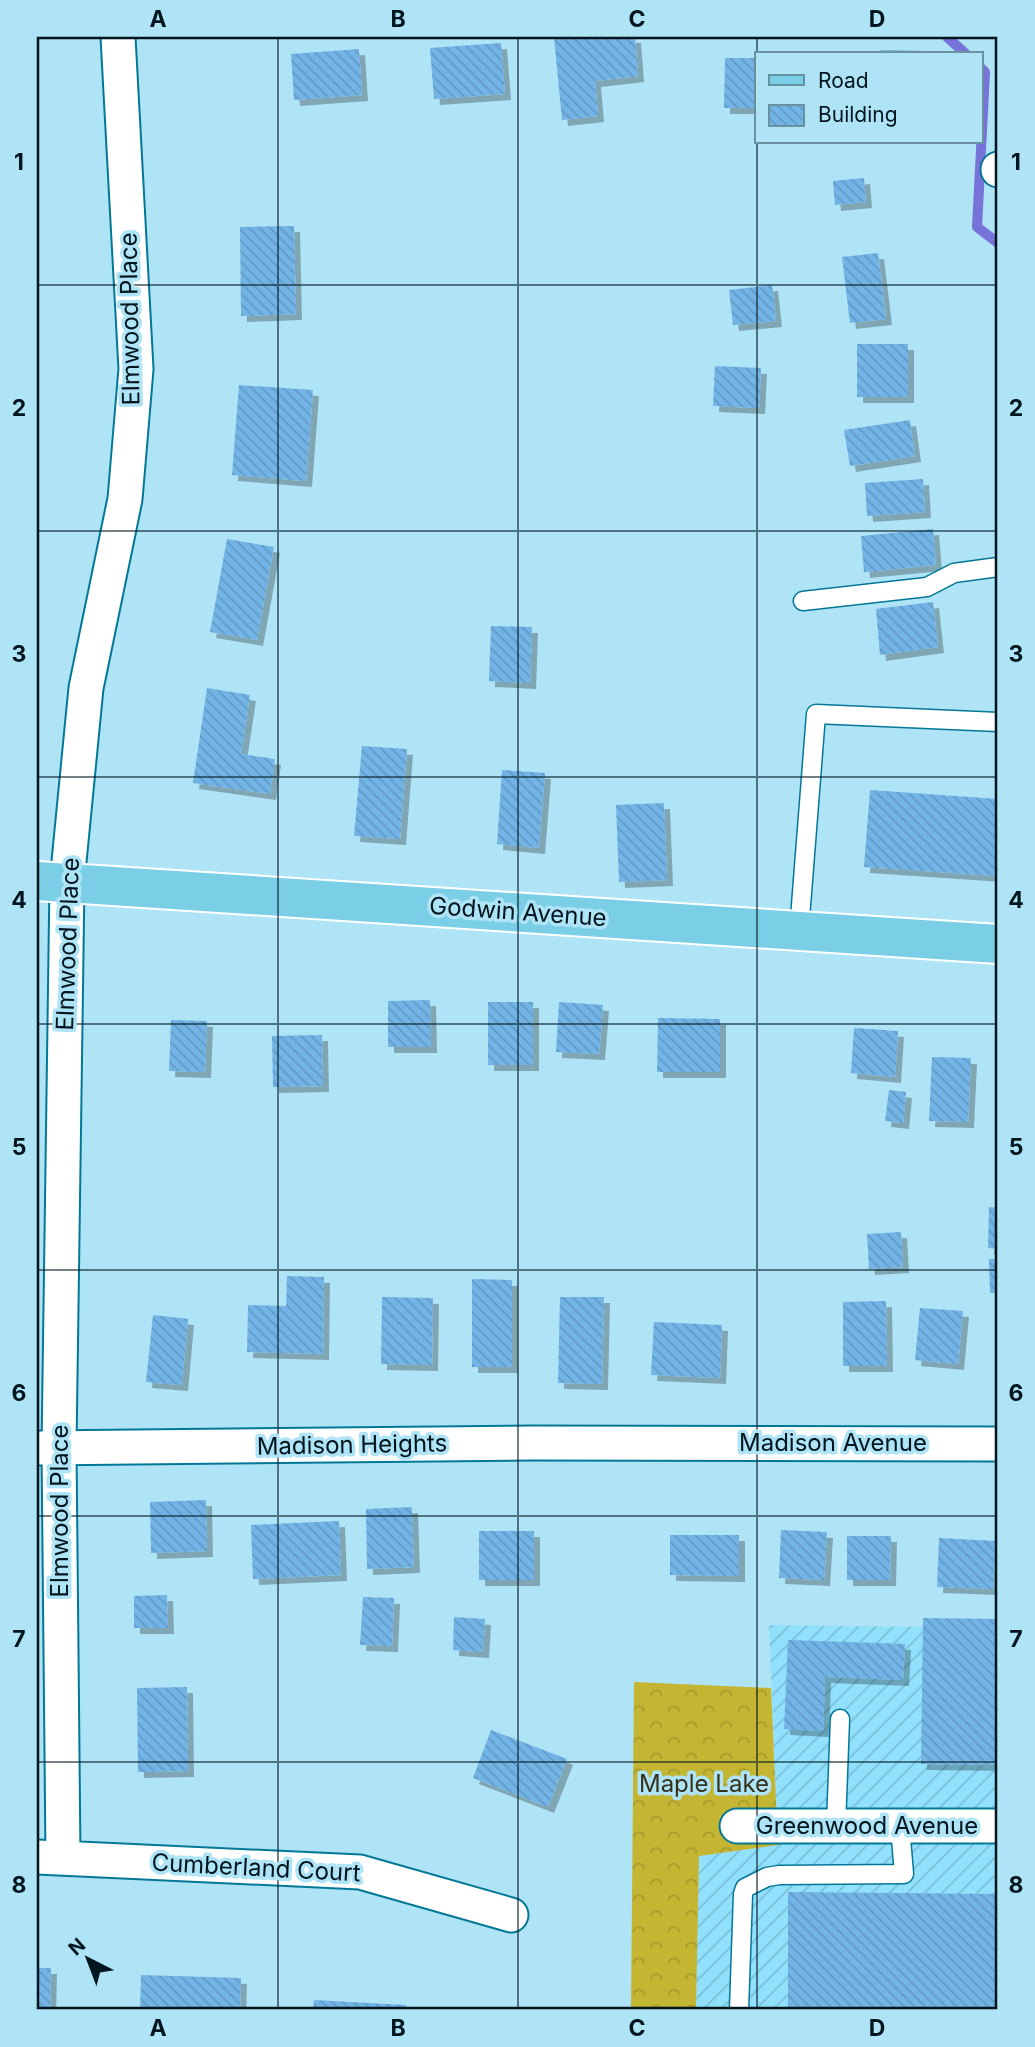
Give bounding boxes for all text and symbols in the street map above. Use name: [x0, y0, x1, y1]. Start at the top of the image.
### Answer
text: A: [149, 5, 167, 33]
text: B: [390, 5, 406, 33]
text: C: [628, 5, 646, 33]
text: D: [869, 5, 885, 33]
legend: [755, 52, 982, 144]
text: Road: [818, 68, 869, 93]
text: Building: [818, 102, 898, 127]
text: 1: [14, 148, 24, 176]
text: 1: [1011, 148, 1021, 176]
street label: Elmwood Place: [113, 232, 146, 406]
text: 2: [12, 394, 26, 422]
text: 2: [1009, 394, 1023, 422]
text: 3: [12, 640, 26, 668]
text: 3: [1009, 640, 1023, 668]
street label: Elmwood Place: [50, 857, 85, 1031]
text: 4: [11, 886, 27, 914]
text: 4: [1008, 886, 1024, 914]
street label: Godwin Avenue: [428, 891, 608, 932]
text: 5: [12, 1133, 26, 1161]
text: 5: [1009, 1133, 1023, 1161]
text: 6: [12, 1379, 26, 1407]
text: 6: [1009, 1379, 1023, 1407]
street label: Elmwood Place: [45, 1424, 74, 1598]
street label: Madison Heights: [257, 1428, 447, 1461]
street label: Madison Avenue: [739, 1428, 927, 1457]
text: 7: [12, 1625, 26, 1653]
text: 7: [1009, 1625, 1023, 1653]
park label: Maple Lake: [639, 1769, 769, 1798]
street label: Greenwood Avenue: [756, 1811, 978, 1840]
street label: Cumberland Court: [151, 1848, 361, 1887]
text: 8: [12, 1871, 26, 1899]
text: 8: [1009, 1871, 1023, 1899]
north arrow: [52, 1924, 122, 1994]
text: N: [64, 1933, 90, 1960]
text: A: [149, 2014, 167, 2042]
text: B: [390, 2014, 406, 2042]
text: C: [628, 2014, 646, 2042]
text: D: [869, 2014, 885, 2042]

